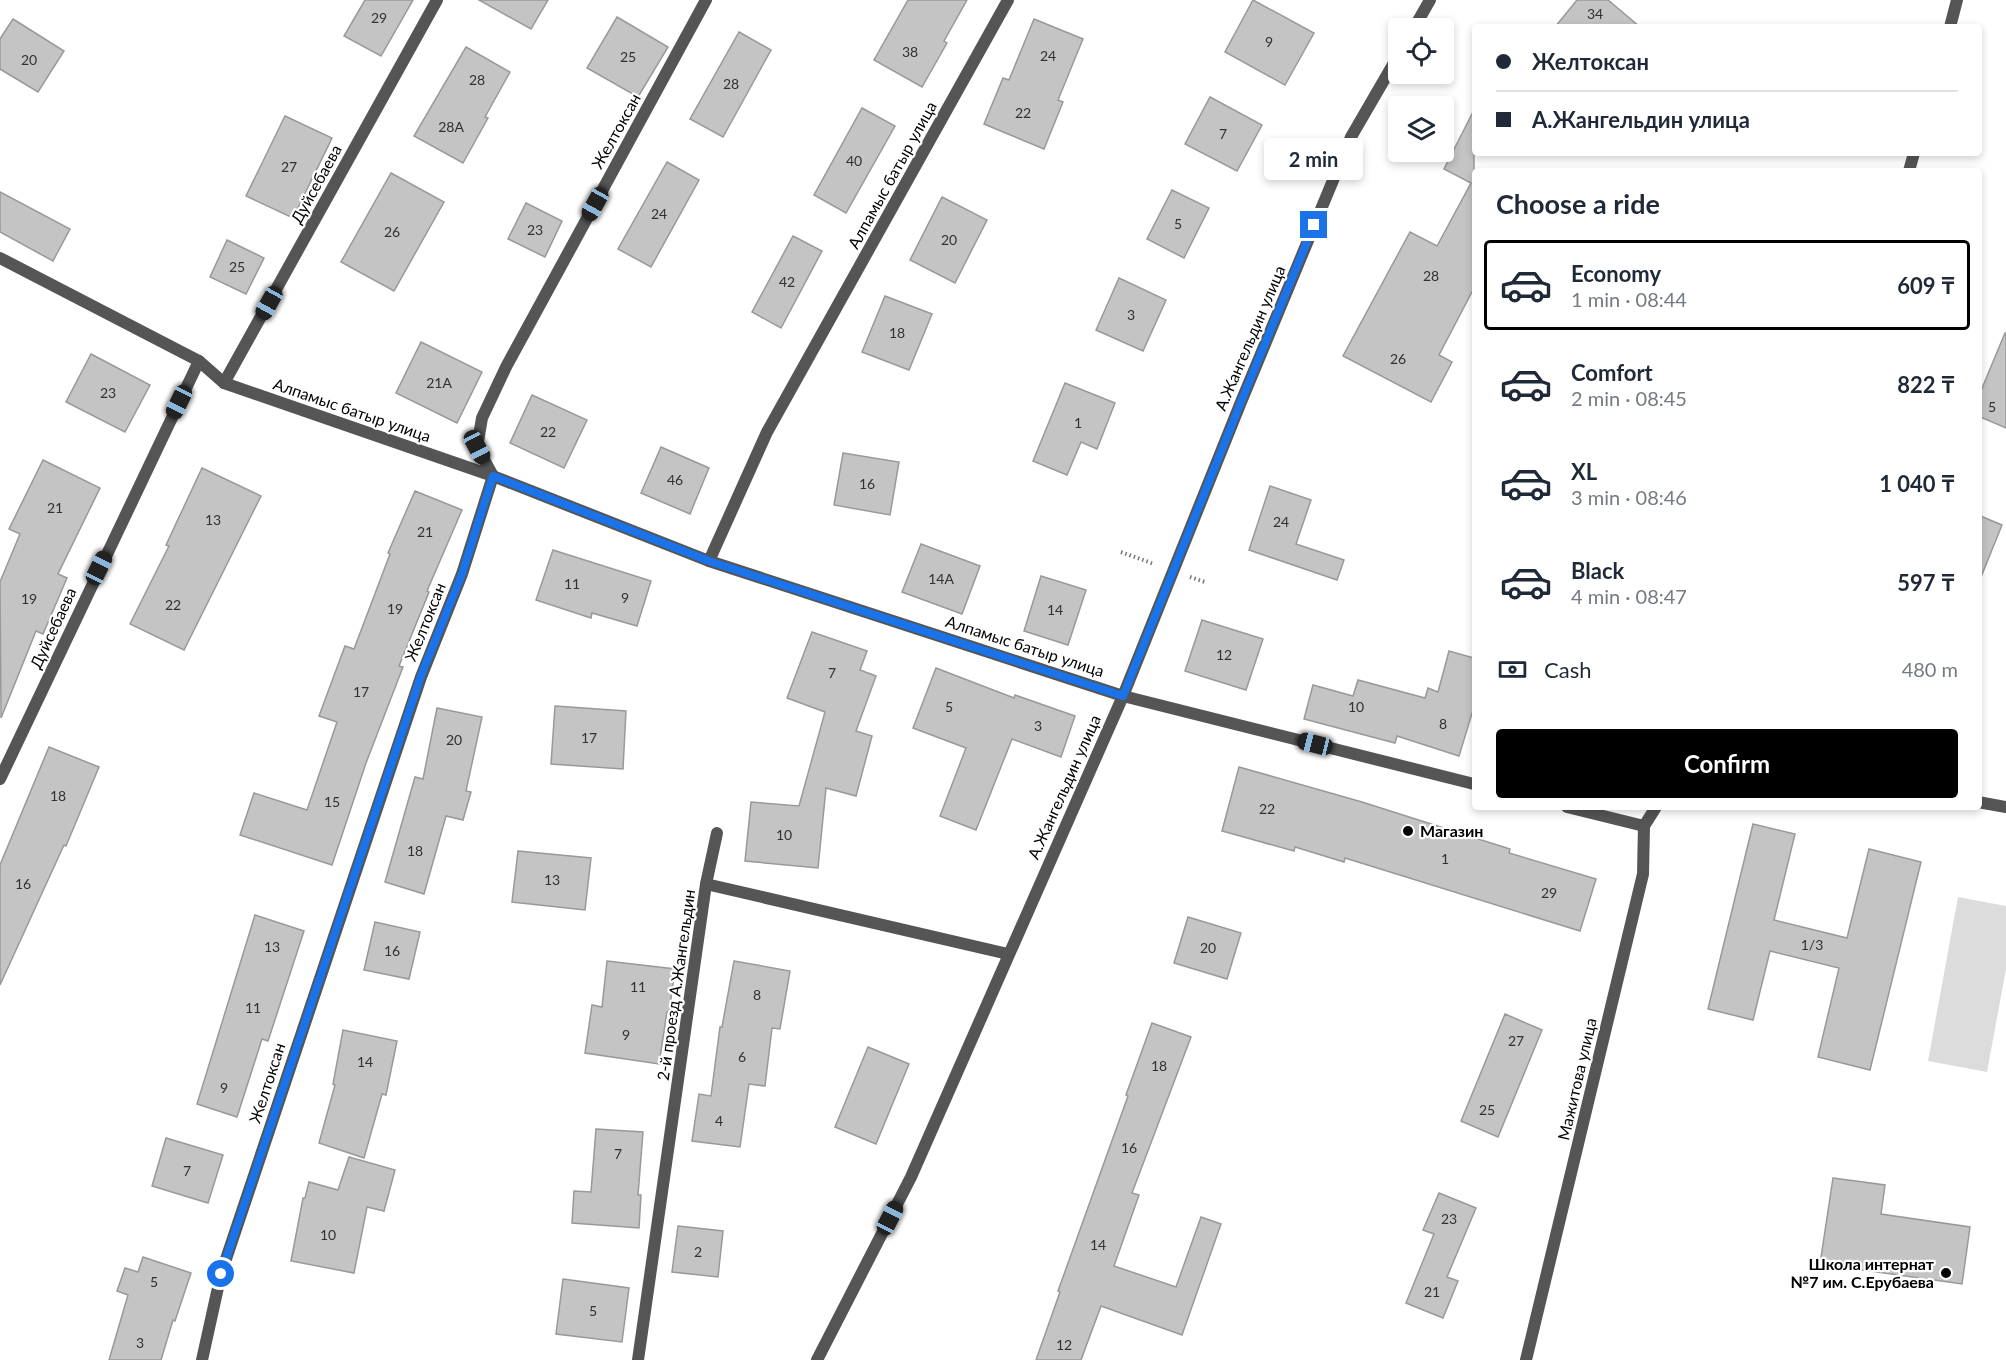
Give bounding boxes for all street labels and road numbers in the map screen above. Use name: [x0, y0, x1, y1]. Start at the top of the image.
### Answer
street label: Желтоксан: [587, 90, 644, 172]
street label: Алпамыс батыр улица: [843, 98, 940, 252]
street label: Дуйсебаева: [286, 141, 345, 226]
street label: А.Жангельдин улица: [1210, 262, 1289, 413]
street label: Алпамыс батыр улица: [271, 374, 433, 445]
street label: Желтоксан: [400, 580, 449, 664]
street label: Дуйсебаева: [26, 584, 80, 671]
street label: Алпамыс батыр улица: [944, 611, 1107, 680]
street label: А.Жангельдин улица: [1023, 712, 1104, 862]
street label: 2-й проезд А.Жангельдин: [653, 888, 698, 1082]
street label: Мажитова улица: [1553, 1016, 1600, 1142]
street label: Желтоксан: [245, 1040, 288, 1125]

